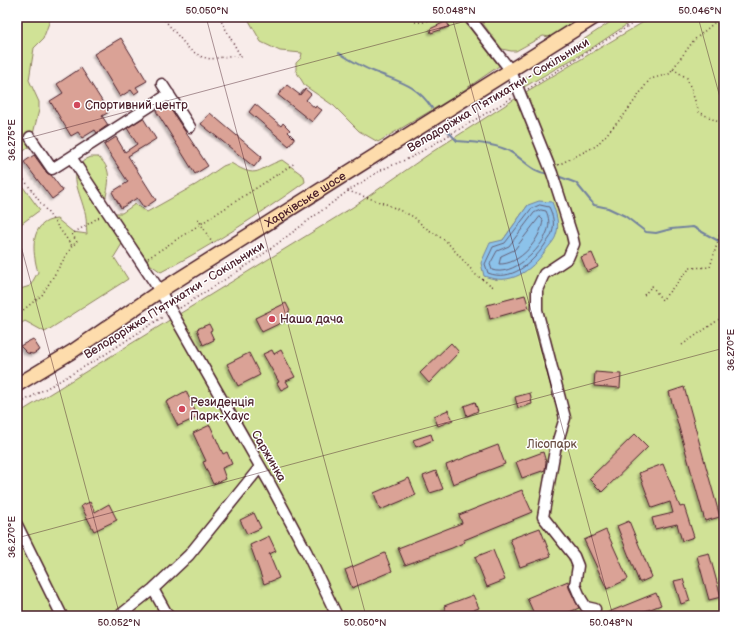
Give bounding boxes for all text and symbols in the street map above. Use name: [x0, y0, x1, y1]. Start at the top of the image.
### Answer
text: 50.050°N: [185, 5, 229, 17]
text: 50.048°N: [432, 5, 476, 17]
text: 50.046°N: [678, 5, 722, 17]
street label: Велодоріжка П'ятихатки - Сокільники: [404, 35, 592, 156]
place label: Спортивний центр: [85, 98, 188, 113]
marker: Спортивний центр: [72, 100, 82, 110]
text: 36.275°E: [6, 119, 18, 161]
street label: Харківське шосе: [262, 169, 349, 231]
street label: Велодоріжка П'ятихатки - Сокільники: [81, 238, 267, 362]
place label: Наша дача: [280, 312, 343, 327]
marker: Наша дача: [267, 314, 277, 324]
text: 36.270°E: [725, 329, 737, 371]
place label: Резиденція Парк-Хаус: [190, 395, 255, 424]
marker: Резиденція Парк-Хаус: [177, 404, 187, 414]
street label: Саржинка: [248, 428, 289, 485]
park label: Лісопарк: [526, 437, 578, 452]
text: 36.270°E: [6, 516, 18, 558]
text: 50.052°N: [98, 617, 140, 629]
text: 50.050°N: [343, 617, 387, 629]
text: 50.048°N: [589, 617, 633, 629]

